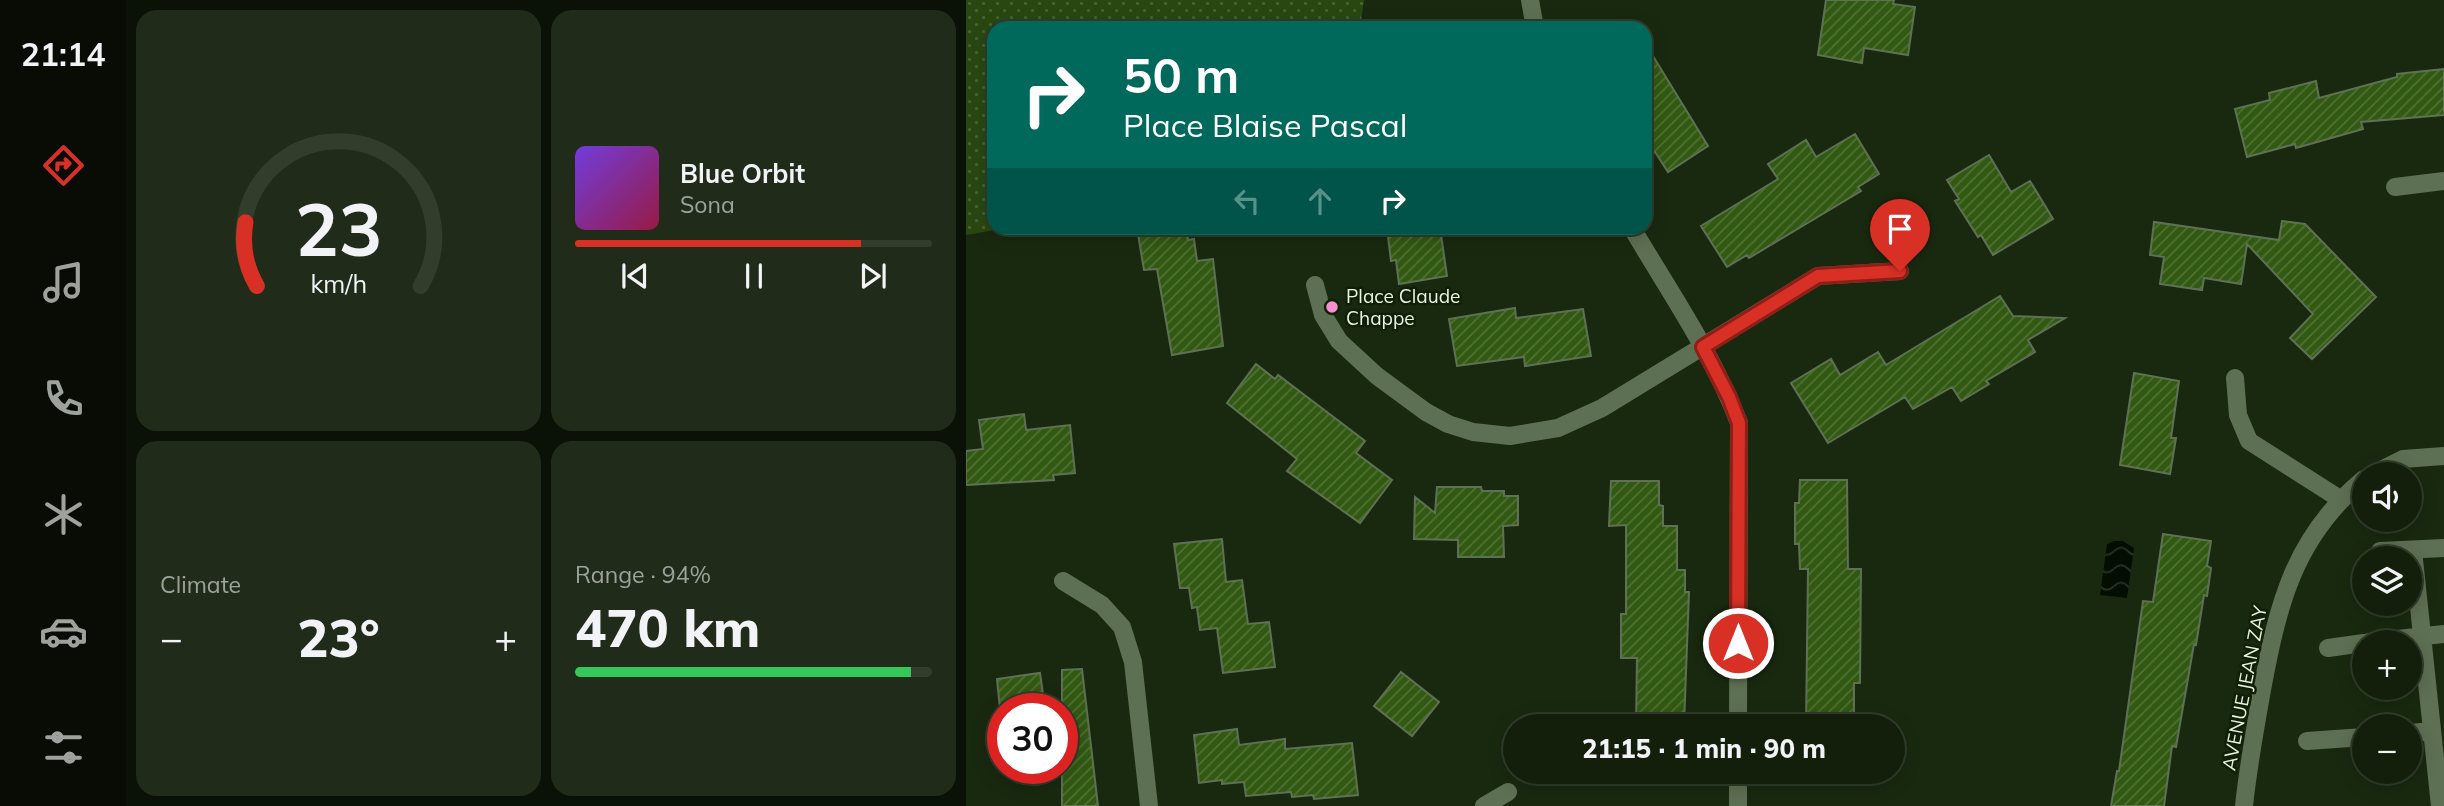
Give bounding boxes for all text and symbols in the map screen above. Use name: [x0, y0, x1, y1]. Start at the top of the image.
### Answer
text: 21:14: [21, 34, 105, 74]
text: 50 m: [1123, 44, 1239, 105]
icon: right: [1008, 49, 1099, 140]
text: Place Blaise Pascal: [1123, 105, 1407, 145]
icon: directions: [39, 141, 88, 190]
text: Blue Orbit: [680, 157, 805, 190]
icon: left: [1228, 182, 1266, 220]
icon: ahead: [1301, 182, 1339, 220]
icon: right: [1374, 182, 1412, 220]
text: 23: [295, 184, 382, 275]
text: Sona: [680, 190, 735, 219]
pin: [1870, 199, 1930, 271]
icon: arrive: [1881, 210, 1919, 248]
icon: previous: [616, 257, 654, 295]
icon: pause: [735, 257, 773, 295]
icon: next: [854, 257, 892, 295]
icon: music: [39, 258, 88, 307]
text: km/h: [310, 268, 367, 299]
place label: Place Claude Chappe: [1346, 284, 1460, 330]
marker: Place Claude Chappe: [1324, 299, 1340, 315]
icon: phone: [39, 374, 88, 423]
map controls: [2352, 462, 2422, 784]
button: sound: [2352, 462, 2422, 532]
icon: climate: [39, 490, 88, 539]
button: layers: [2352, 546, 2422, 616]
text: Range · 94%: [575, 560, 711, 589]
text: Climate: [160, 570, 241, 599]
text: 470 km: [575, 595, 760, 660]
street label: AVENUE JEAN ZAY: [2216, 603, 2272, 772]
text: 23°: [297, 605, 380, 670]
position arrow: [1701, 606, 1775, 680]
icon: car: [39, 607, 88, 656]
text: −: [160, 614, 183, 662]
text: +: [494, 614, 517, 662]
button: +: [2352, 630, 2422, 700]
speed limit sign: 30: [987, 693, 1078, 784]
button: −: [2352, 714, 2422, 784]
icon: filters: [39, 723, 88, 772]
text: 21:15 · 1 min · 90 m: [1582, 732, 1826, 765]

